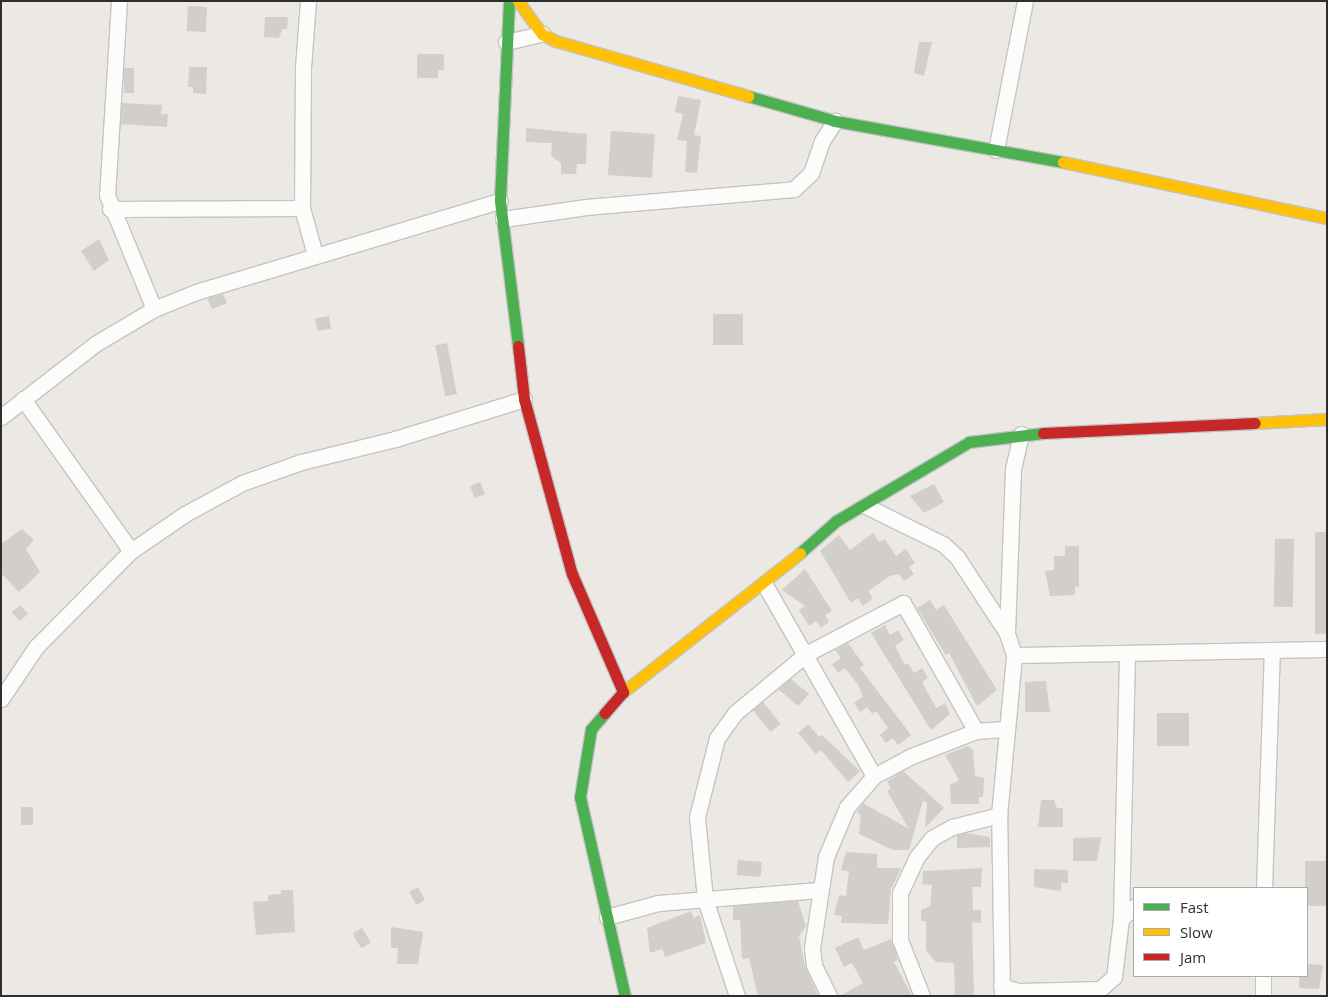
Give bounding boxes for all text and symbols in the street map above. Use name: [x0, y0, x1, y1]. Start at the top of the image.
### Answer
legend: [1133, 887, 1308, 977]
text: Fast: [1180, 897, 1209, 917]
text: Slow: [1180, 922, 1213, 942]
text: Jam: [1180, 947, 1206, 967]

